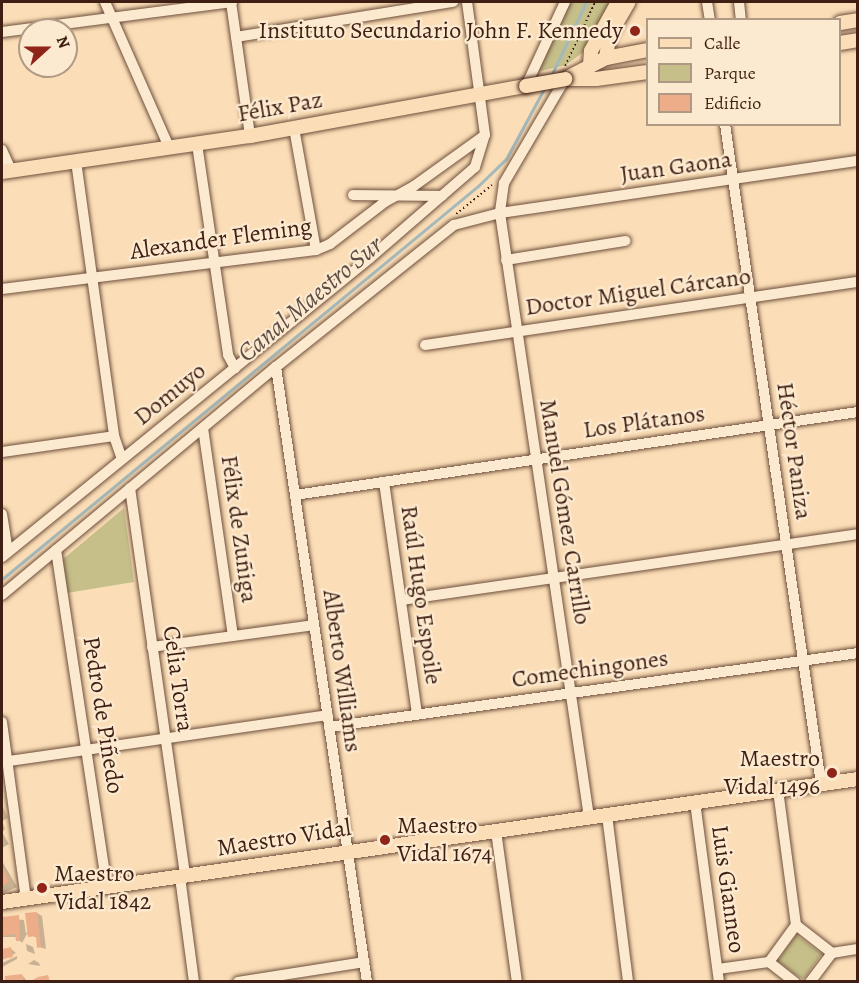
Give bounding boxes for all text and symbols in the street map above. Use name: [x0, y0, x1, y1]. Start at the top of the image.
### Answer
place label: Instituto Secundario John F. Kennedy: [258, 17, 623, 45]
north arrow: [18, 18, 78, 78]
legend: [646, 18, 841, 126]
marker: Instituto Secundario John F. Kennedy: [628, 24, 642, 38]
text: Calle: [704, 31, 741, 55]
text: N: [51, 33, 75, 52]
text: Parque: [704, 61, 756, 85]
street label: Félix Paz: [235, 85, 325, 129]
text: Edificio: [704, 91, 761, 115]
street label: Juan Gaona: [618, 145, 734, 189]
street label: Alexander Fleming: [128, 212, 314, 266]
water label: Canal Maestro Sur: [231, 229, 389, 369]
street label: Doctor Miguel Cárcano: [523, 262, 753, 322]
street label: Domuyo: [128, 356, 212, 432]
street label: Héctor Paniza: [770, 380, 818, 522]
street label: Manuel Gómez Carrillo: [533, 397, 597, 627]
street label: Los Plátanos: [581, 399, 707, 445]
street label: Félix de Zuñiga: [214, 453, 264, 605]
street label: Raúl Hugo Espoile: [394, 504, 448, 686]
street label: Alberto Williams: [316, 588, 368, 754]
street label: Celia Torra: [156, 624, 200, 734]
street label: Pedro de Piñedo: [76, 634, 130, 796]
street label: Comechingones: [510, 644, 670, 694]
place label: Maestro Vidal 1496: [724, 745, 820, 801]
marker: Maestro Vidal 1496: [825, 766, 839, 780]
place label: Maestro Vidal 1674: [397, 812, 492, 868]
street label: Maestro Vidal: [215, 813, 353, 863]
street label: Luis Gianneo: [705, 823, 751, 955]
marker: Maestro Vidal 1674: [378, 833, 392, 847]
place label: Maestro Vidal 1842: [54, 860, 151, 916]
marker: Maestro Vidal 1842: [35, 881, 49, 895]

